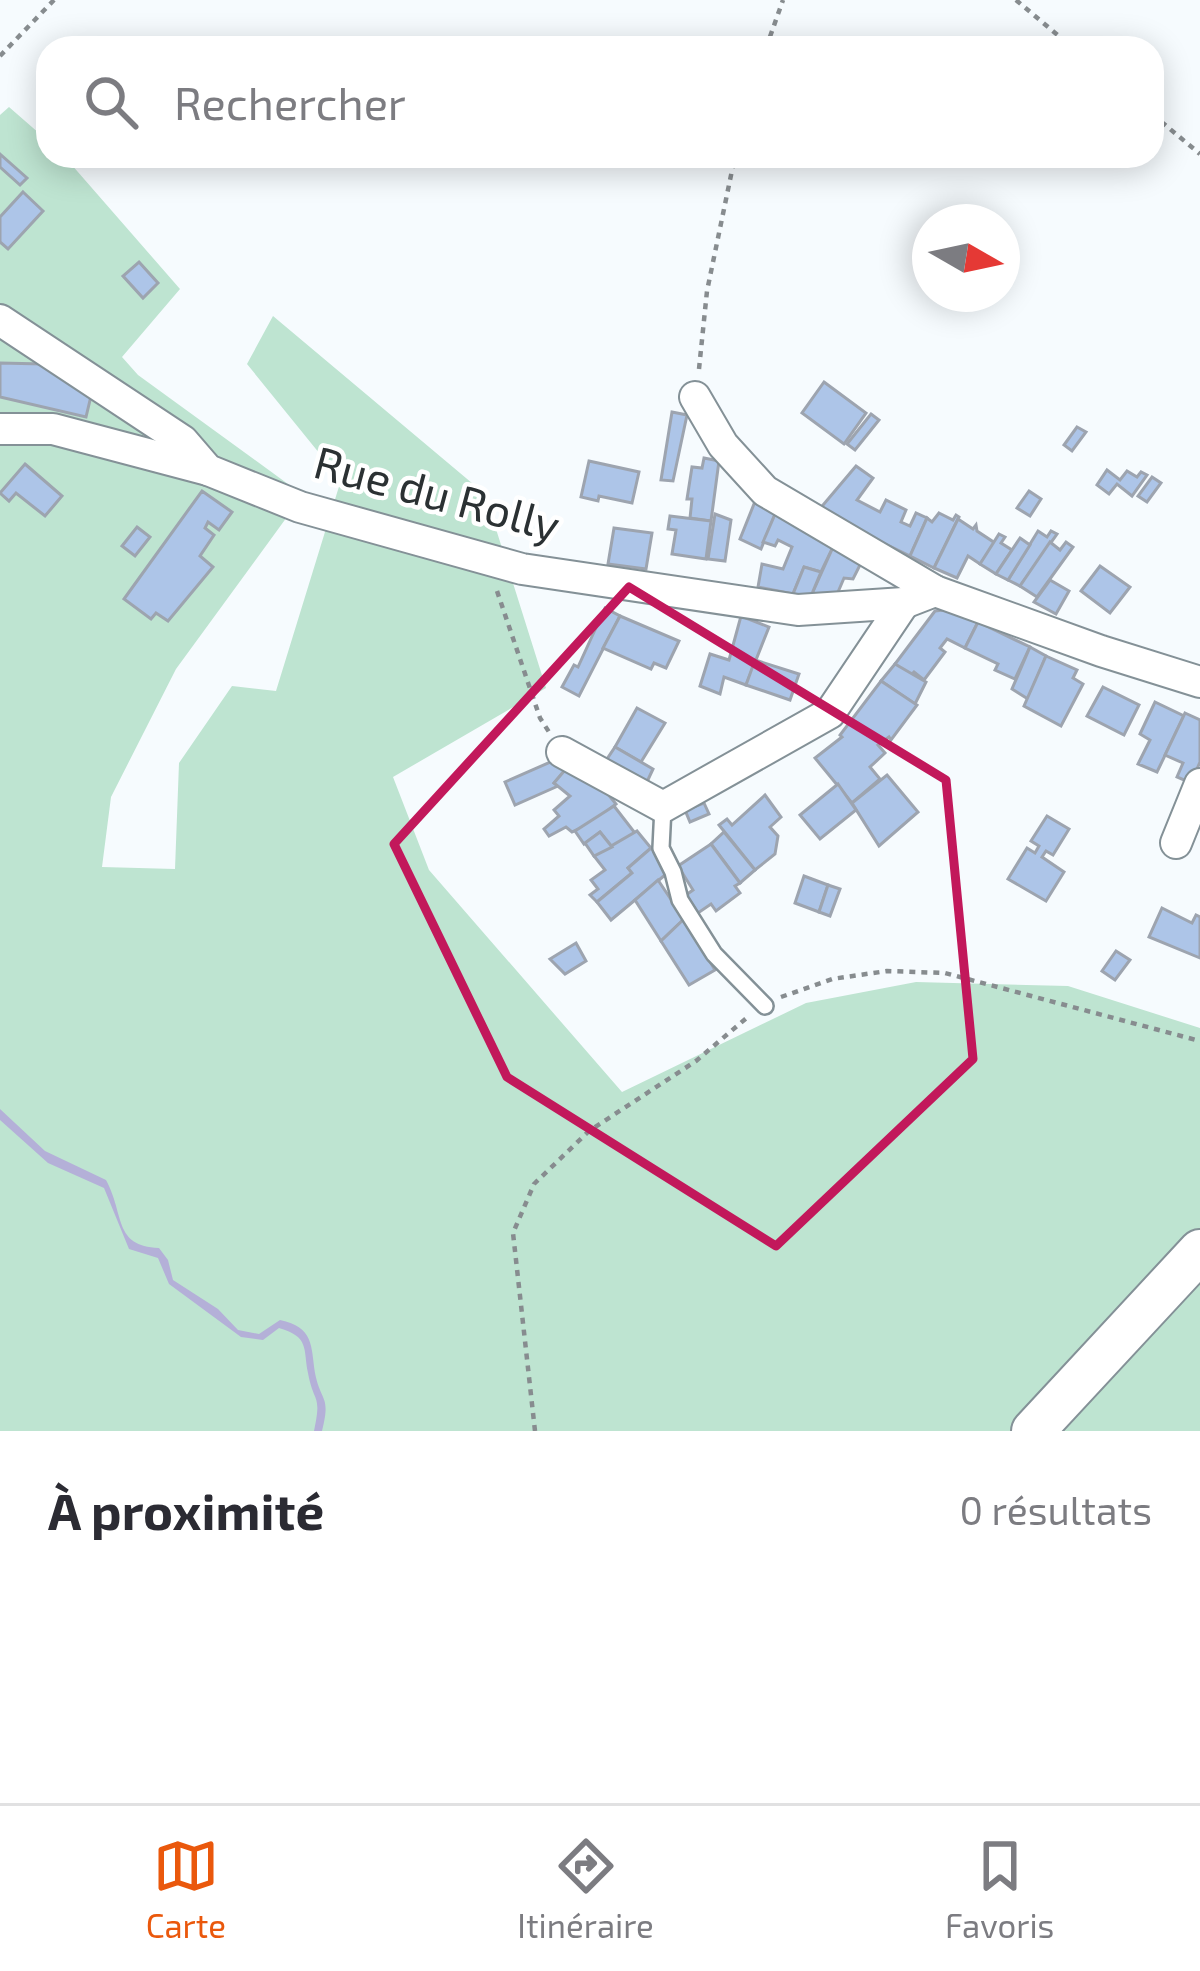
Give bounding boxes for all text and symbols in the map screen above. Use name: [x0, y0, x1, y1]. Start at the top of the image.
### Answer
search box: [36, 36, 1164, 168]
icon: search: [78, 69, 144, 135]
text: Rechercher: [174, 75, 406, 129]
north arrow: [912, 204, 1020, 312]
street label: Rue du Rolly: [309, 433, 566, 551]
text: À proximité: [48, 1479, 324, 1540]
text: 0 résultats: [959, 1486, 1152, 1533]
tab: Carte: [146, 1833, 226, 1945]
tab: Itinéraire: [517, 1833, 654, 1945]
tab: Favoris: [945, 1833, 1054, 1945]

